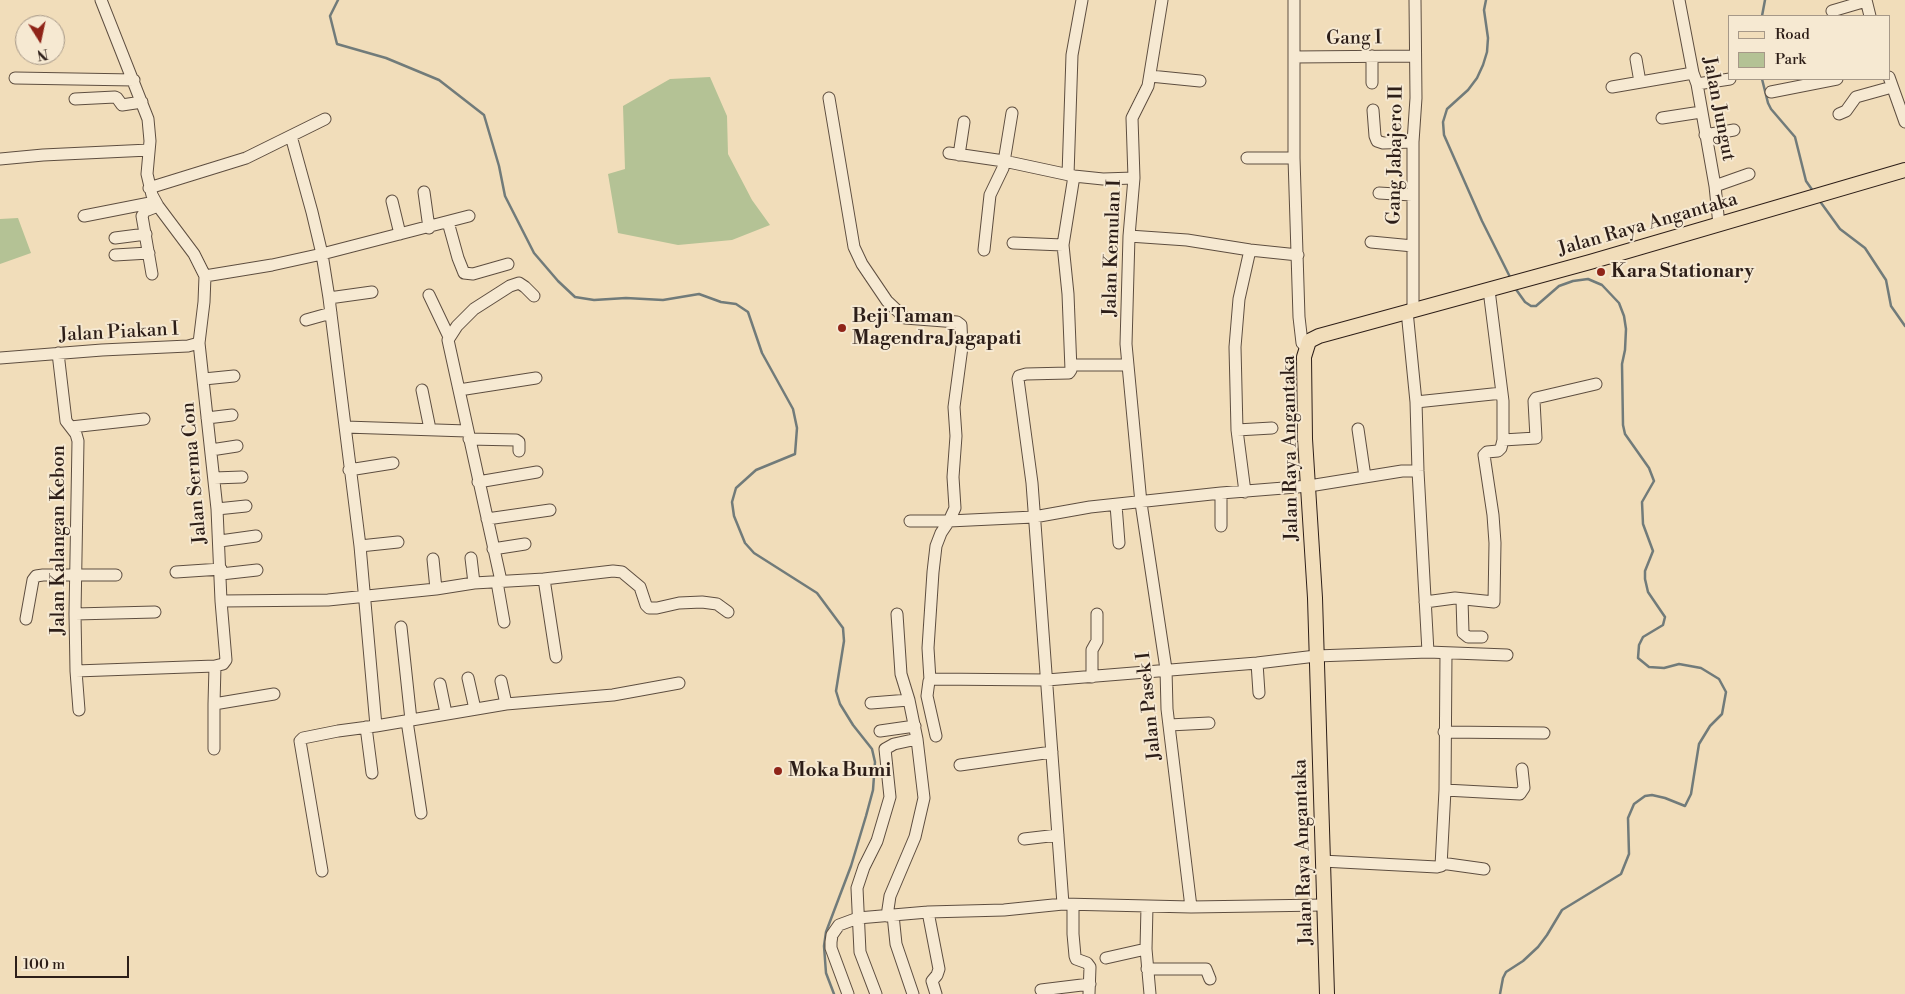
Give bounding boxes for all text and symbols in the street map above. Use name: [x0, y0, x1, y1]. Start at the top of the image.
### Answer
north arrow: [15, 15, 65, 65]
legend: [1728, 15, 1890, 80]
text: Road: [1775, 25, 1810, 44]
street label: Gang I: [1326, 27, 1382, 51]
text: N: [35, 44, 49, 64]
text: Park: [1775, 50, 1806, 69]
street label: Jalan Jungut: [1697, 55, 1739, 163]
street label: Gang Jabajero II: [1383, 85, 1409, 225]
street label: Jalan Kemulan I: [1099, 179, 1127, 317]
street label: Jalan Raya Angantaka: [1556, 188, 1740, 262]
place label: Kara Stationary: [1611, 261, 1754, 283]
marker: Kara Stationary: [1595, 266, 1607, 278]
place label: Beji Taman Magendra Jagapati: [852, 306, 1021, 350]
street label: Jalan Piakan I: [59, 318, 179, 348]
marker: Beji Taman Magendra Jagapati: [836, 322, 848, 334]
street label: Jalan Raya Angantaka: [1278, 355, 1304, 541]
street label: Jalan Serma Con: [177, 401, 213, 545]
street label: Jalan Kalangan Kebon: [48, 445, 70, 635]
street label: Jalan Pasek I: [1133, 651, 1167, 761]
street label: Jalan Raya Angantaka: [1289, 759, 1319, 945]
place label: Moka Bumi: [788, 760, 891, 782]
marker: Moka Bumi: [772, 765, 784, 777]
scale bar: [18, 946, 131, 978]
text: 100 m: [23, 955, 65, 974]

